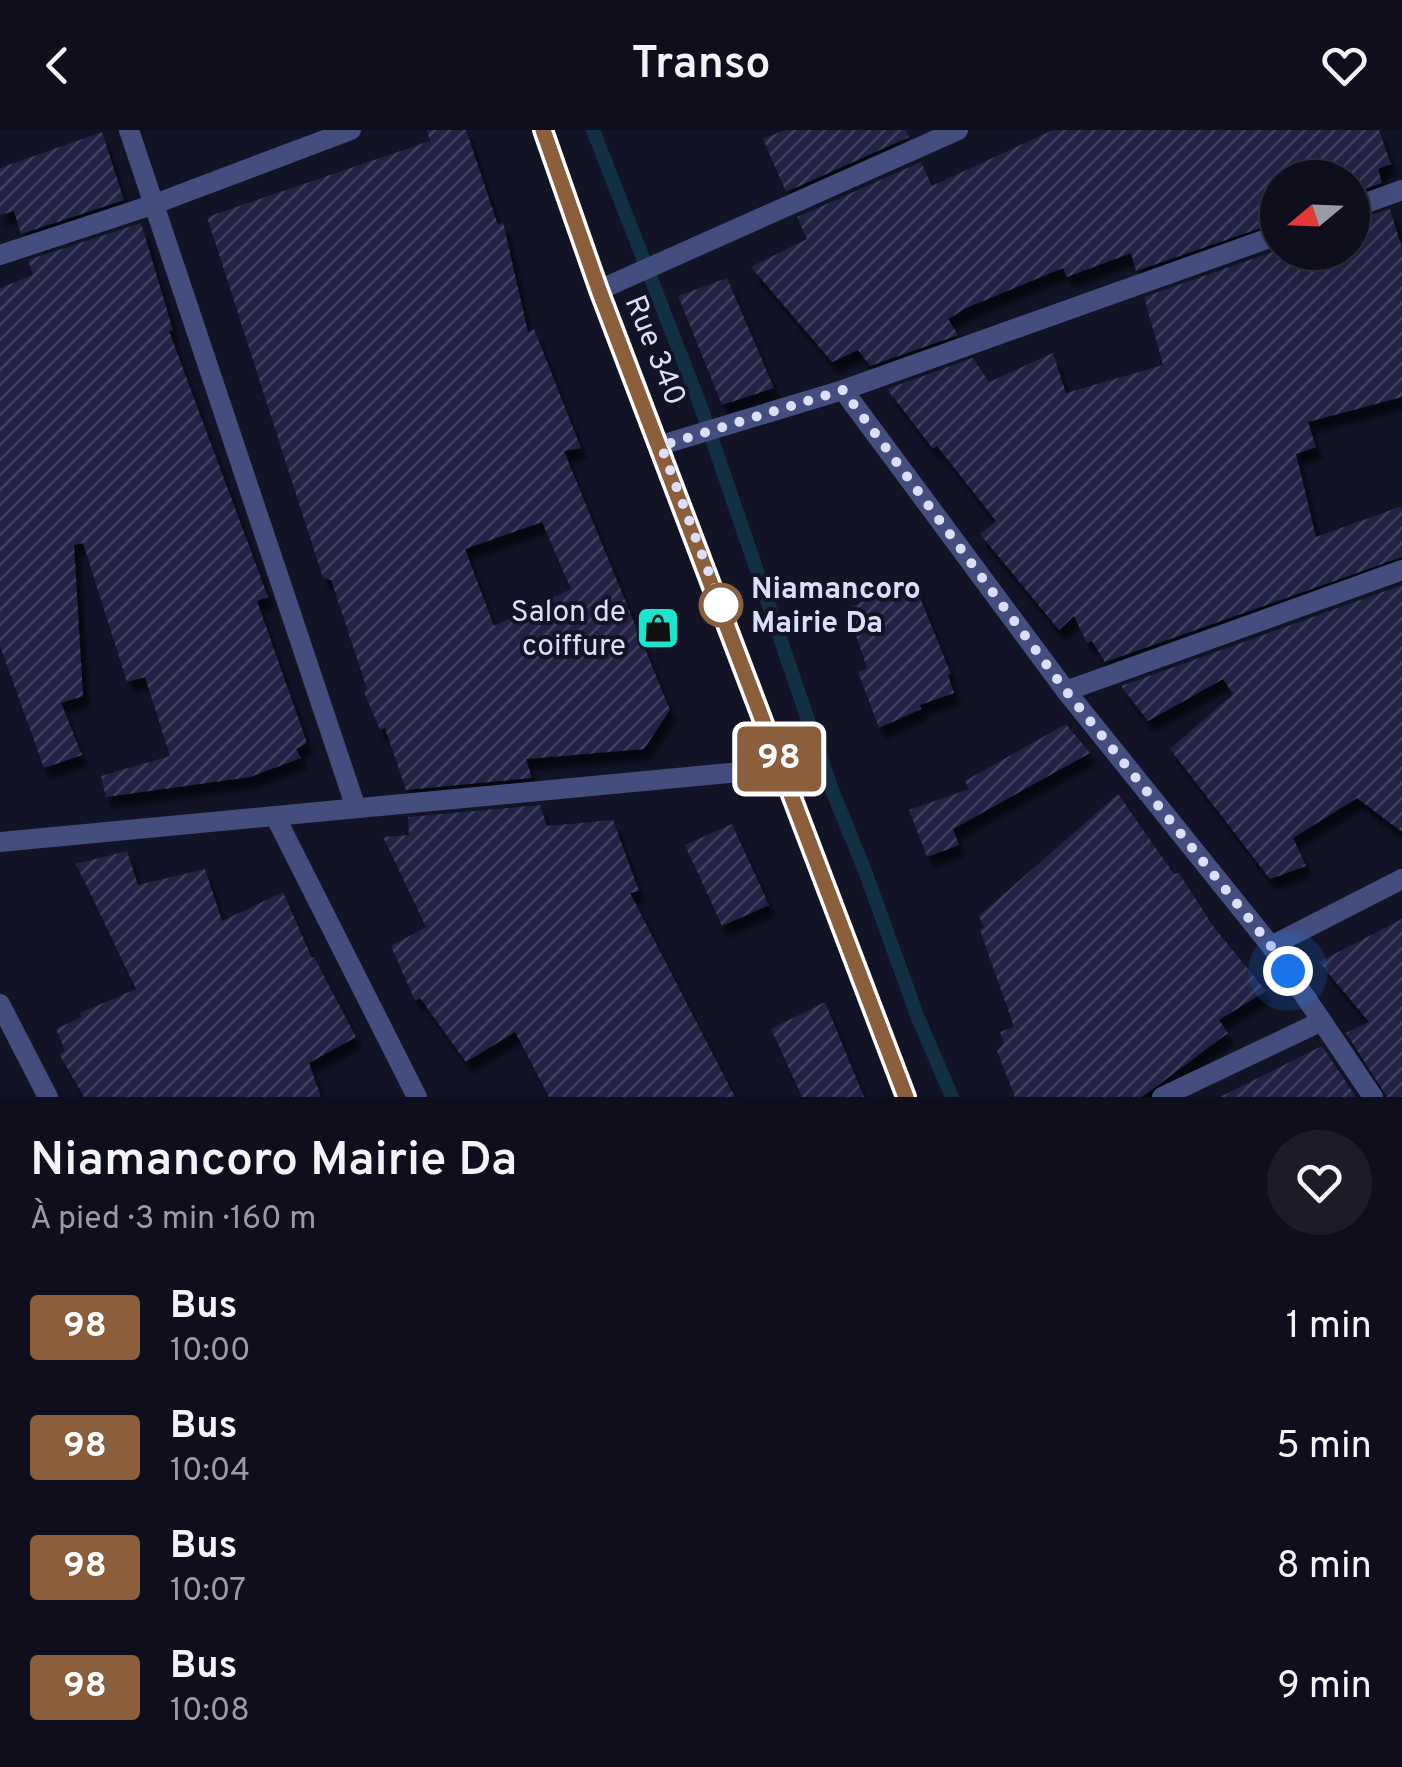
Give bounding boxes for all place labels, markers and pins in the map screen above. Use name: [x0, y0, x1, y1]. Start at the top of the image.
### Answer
place label: Niamancoro Mairie Da: [751, 572, 921, 643]
marker: Niamancoro Mairie Da: [700, 584, 742, 626]
place label: Salon de coiffure: [511, 595, 626, 666]
shop icon: Salon de coiffure: [635, 605, 681, 651]

